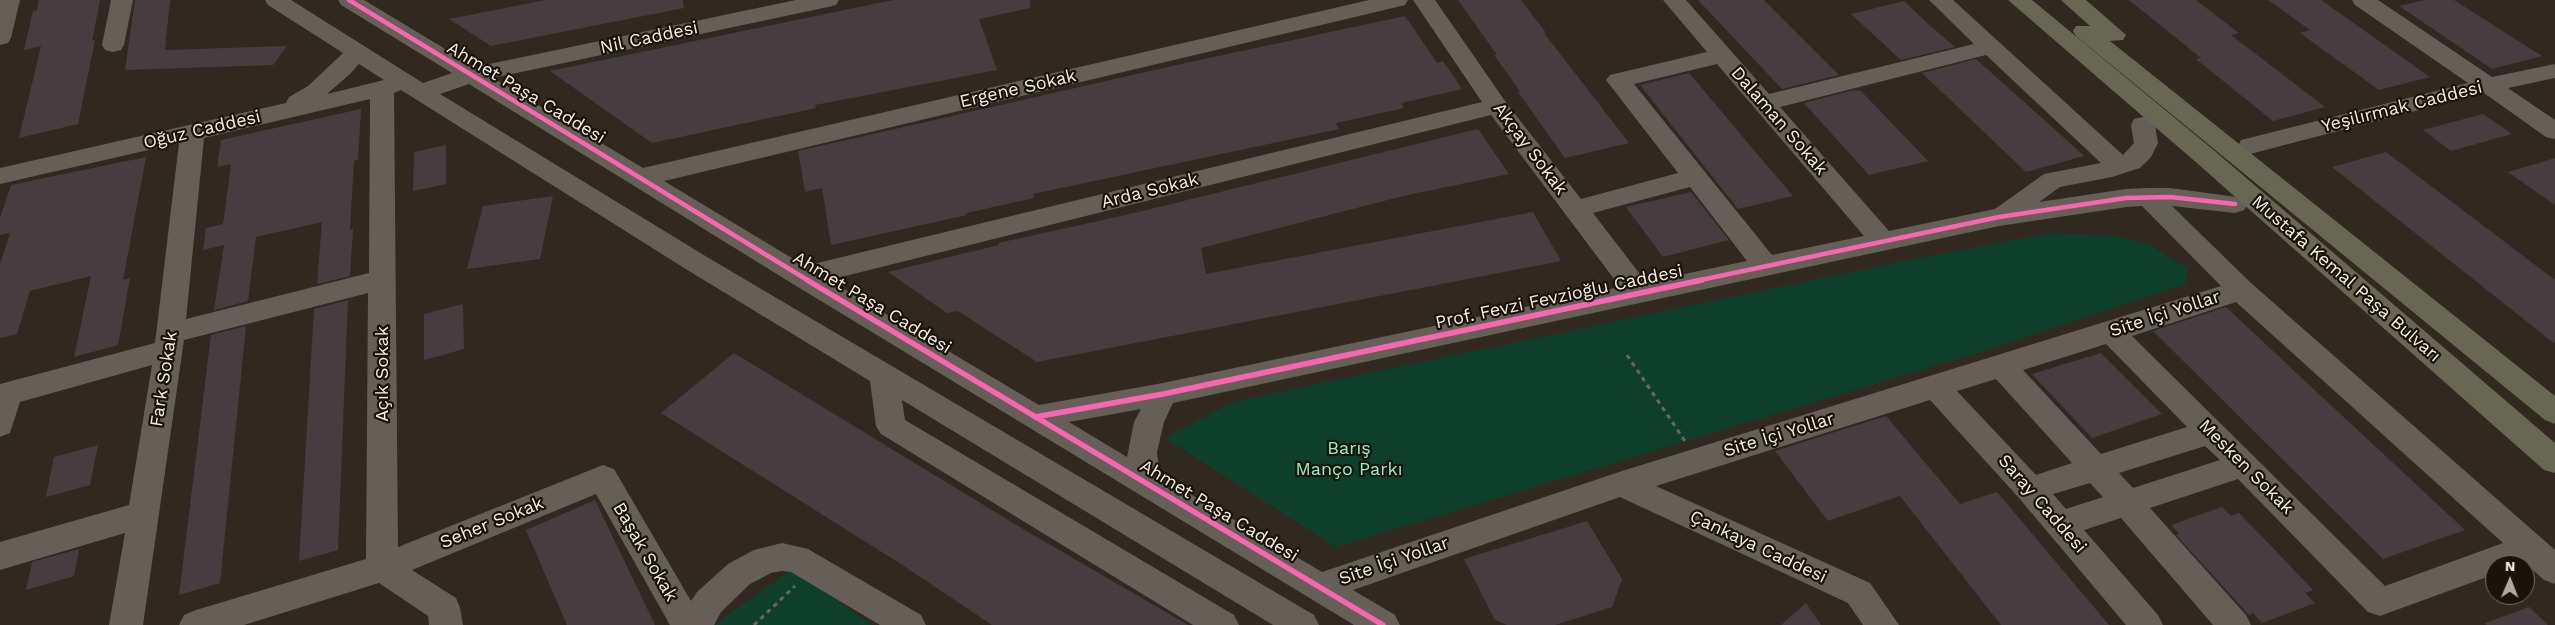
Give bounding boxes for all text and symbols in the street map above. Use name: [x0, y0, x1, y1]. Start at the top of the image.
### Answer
street label: Nil Caddesi: [598, 17, 700, 59]
street label: Ahmet Paşa Caddesi: [443, 37, 609, 149]
street label: Dalaman Sokak: [1726, 63, 1832, 179]
street label: Ergene Sokak: [958, 65, 1078, 113]
street label: Yeşilırmak Caddesi: [2319, 77, 2485, 137]
street label: Akçay Sokak: [1488, 99, 1572, 199]
street label: Oğuz Caddesi: [141, 106, 263, 154]
street label: Arda Sokak: [1099, 169, 1201, 213]
street label: Mustafa Kemal Paşa Bulvarı: [2247, 191, 2445, 367]
street label: Ahmet Paşa Caddesi: [789, 247, 955, 359]
street label: Prof. Fevzi Fevzioğlu Caddesi: [1433, 260, 1685, 334]
street label: Site İçi Yollar: [2107, 286, 2223, 342]
street label: Açık Sokak: [372, 326, 394, 422]
street label: Fark Sokak: [146, 330, 182, 428]
street label: Site İçi Yollar: [1721, 408, 1837, 462]
street label: Mesken Sokak: [2194, 415, 2298, 519]
park label: Barış Manço Parkı: [1295, 438, 1403, 480]
street label: Saray Caddesi: [1993, 450, 2091, 558]
street label: Ahmet Paşa Caddesi: [1136, 455, 1302, 567]
street label: Seher Sokak: [437, 492, 547, 554]
street label: Başak Sokak: [608, 499, 682, 605]
street label: Çankaya Caddesi: [1686, 506, 1830, 588]
street label: Site İçi Yollar: [1336, 532, 1452, 590]
north arrow: [2485, 555, 2535, 605]
text: N: [2505, 558, 2516, 574]

